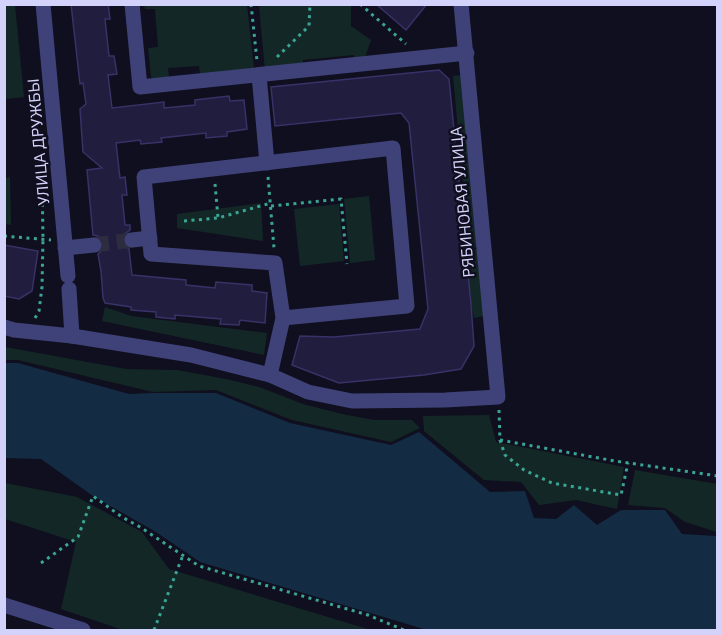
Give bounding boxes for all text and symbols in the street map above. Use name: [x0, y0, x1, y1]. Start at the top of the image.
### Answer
street label: УЛИЦА ДРУЖБЫ: [22, 78, 54, 206]
street label: РЯБИНОВАЯ УЛИЦА: [445, 126, 479, 278]

